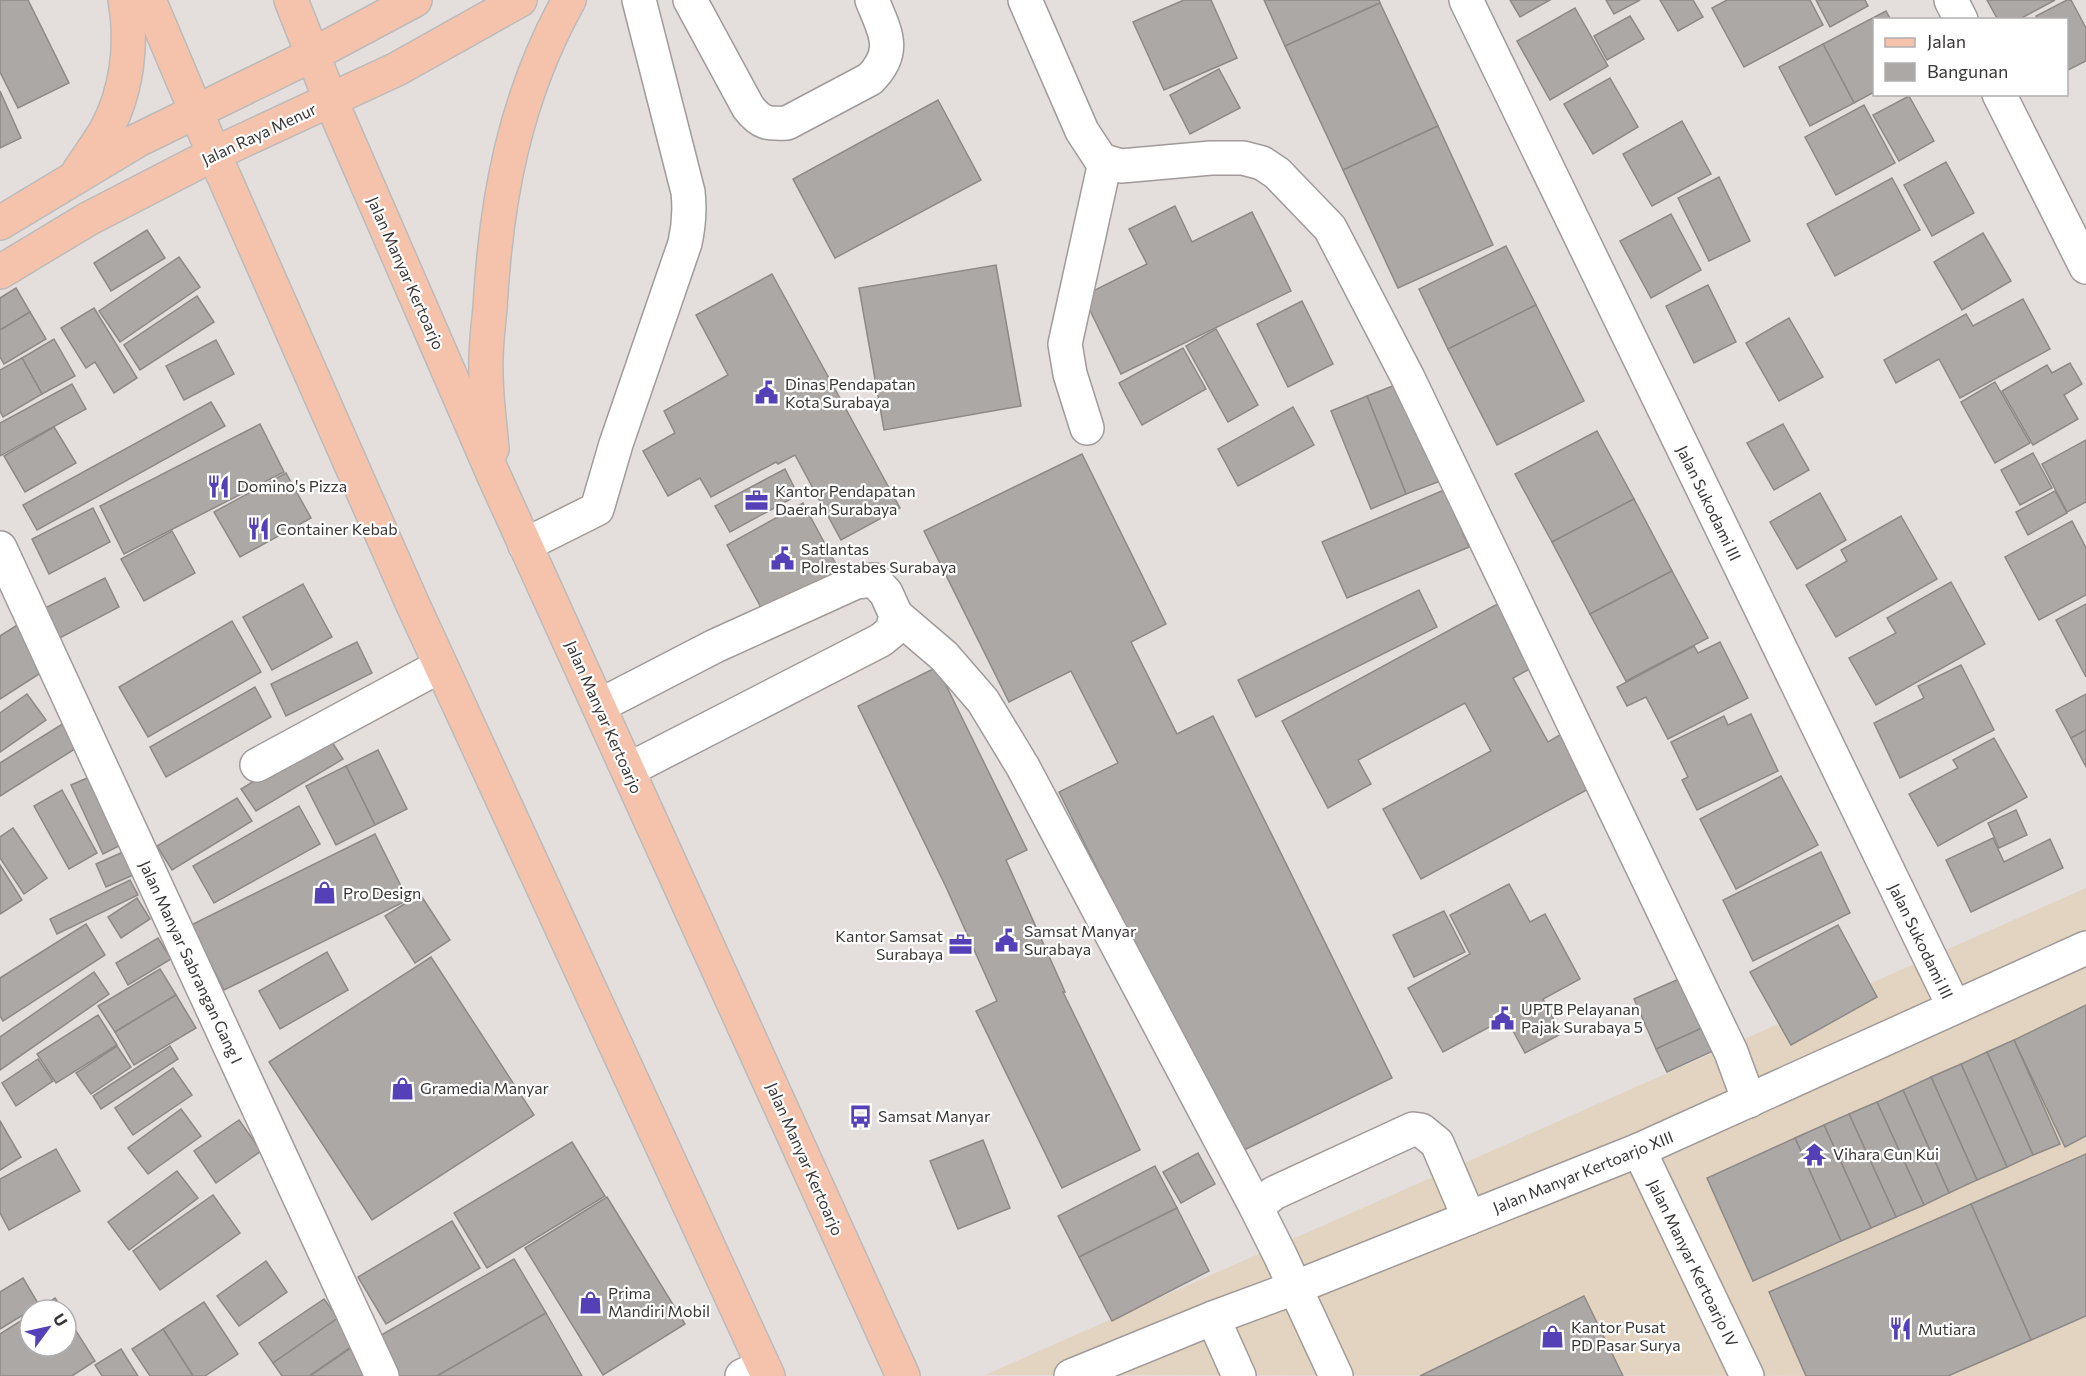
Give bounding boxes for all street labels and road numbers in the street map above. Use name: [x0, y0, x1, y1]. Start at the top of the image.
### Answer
street label: Jalan Raya Menur: [198, 98, 320, 168]
street label: Jalan Manyar Kertoarjo: [364, 193, 449, 352]
street label: Jalan Sukodami III: [1673, 442, 1746, 564]
street label: Jalan Manyar Kertoarjo: [562, 637, 647, 796]
street label: Jalan Manyar Sabrangan Gang I: [136, 857, 247, 1066]
street label: Jalan Sukodami III: [1885, 880, 1958, 1002]
street label: Jalan Manyar Kertoarjo: [763, 1079, 848, 1238]
street label: Jalan Manyar Kertoarjo XIII: [1490, 1127, 1676, 1216]
street label: Jalan Manyar Kertoarjo IV: [1645, 1176, 1742, 1350]

